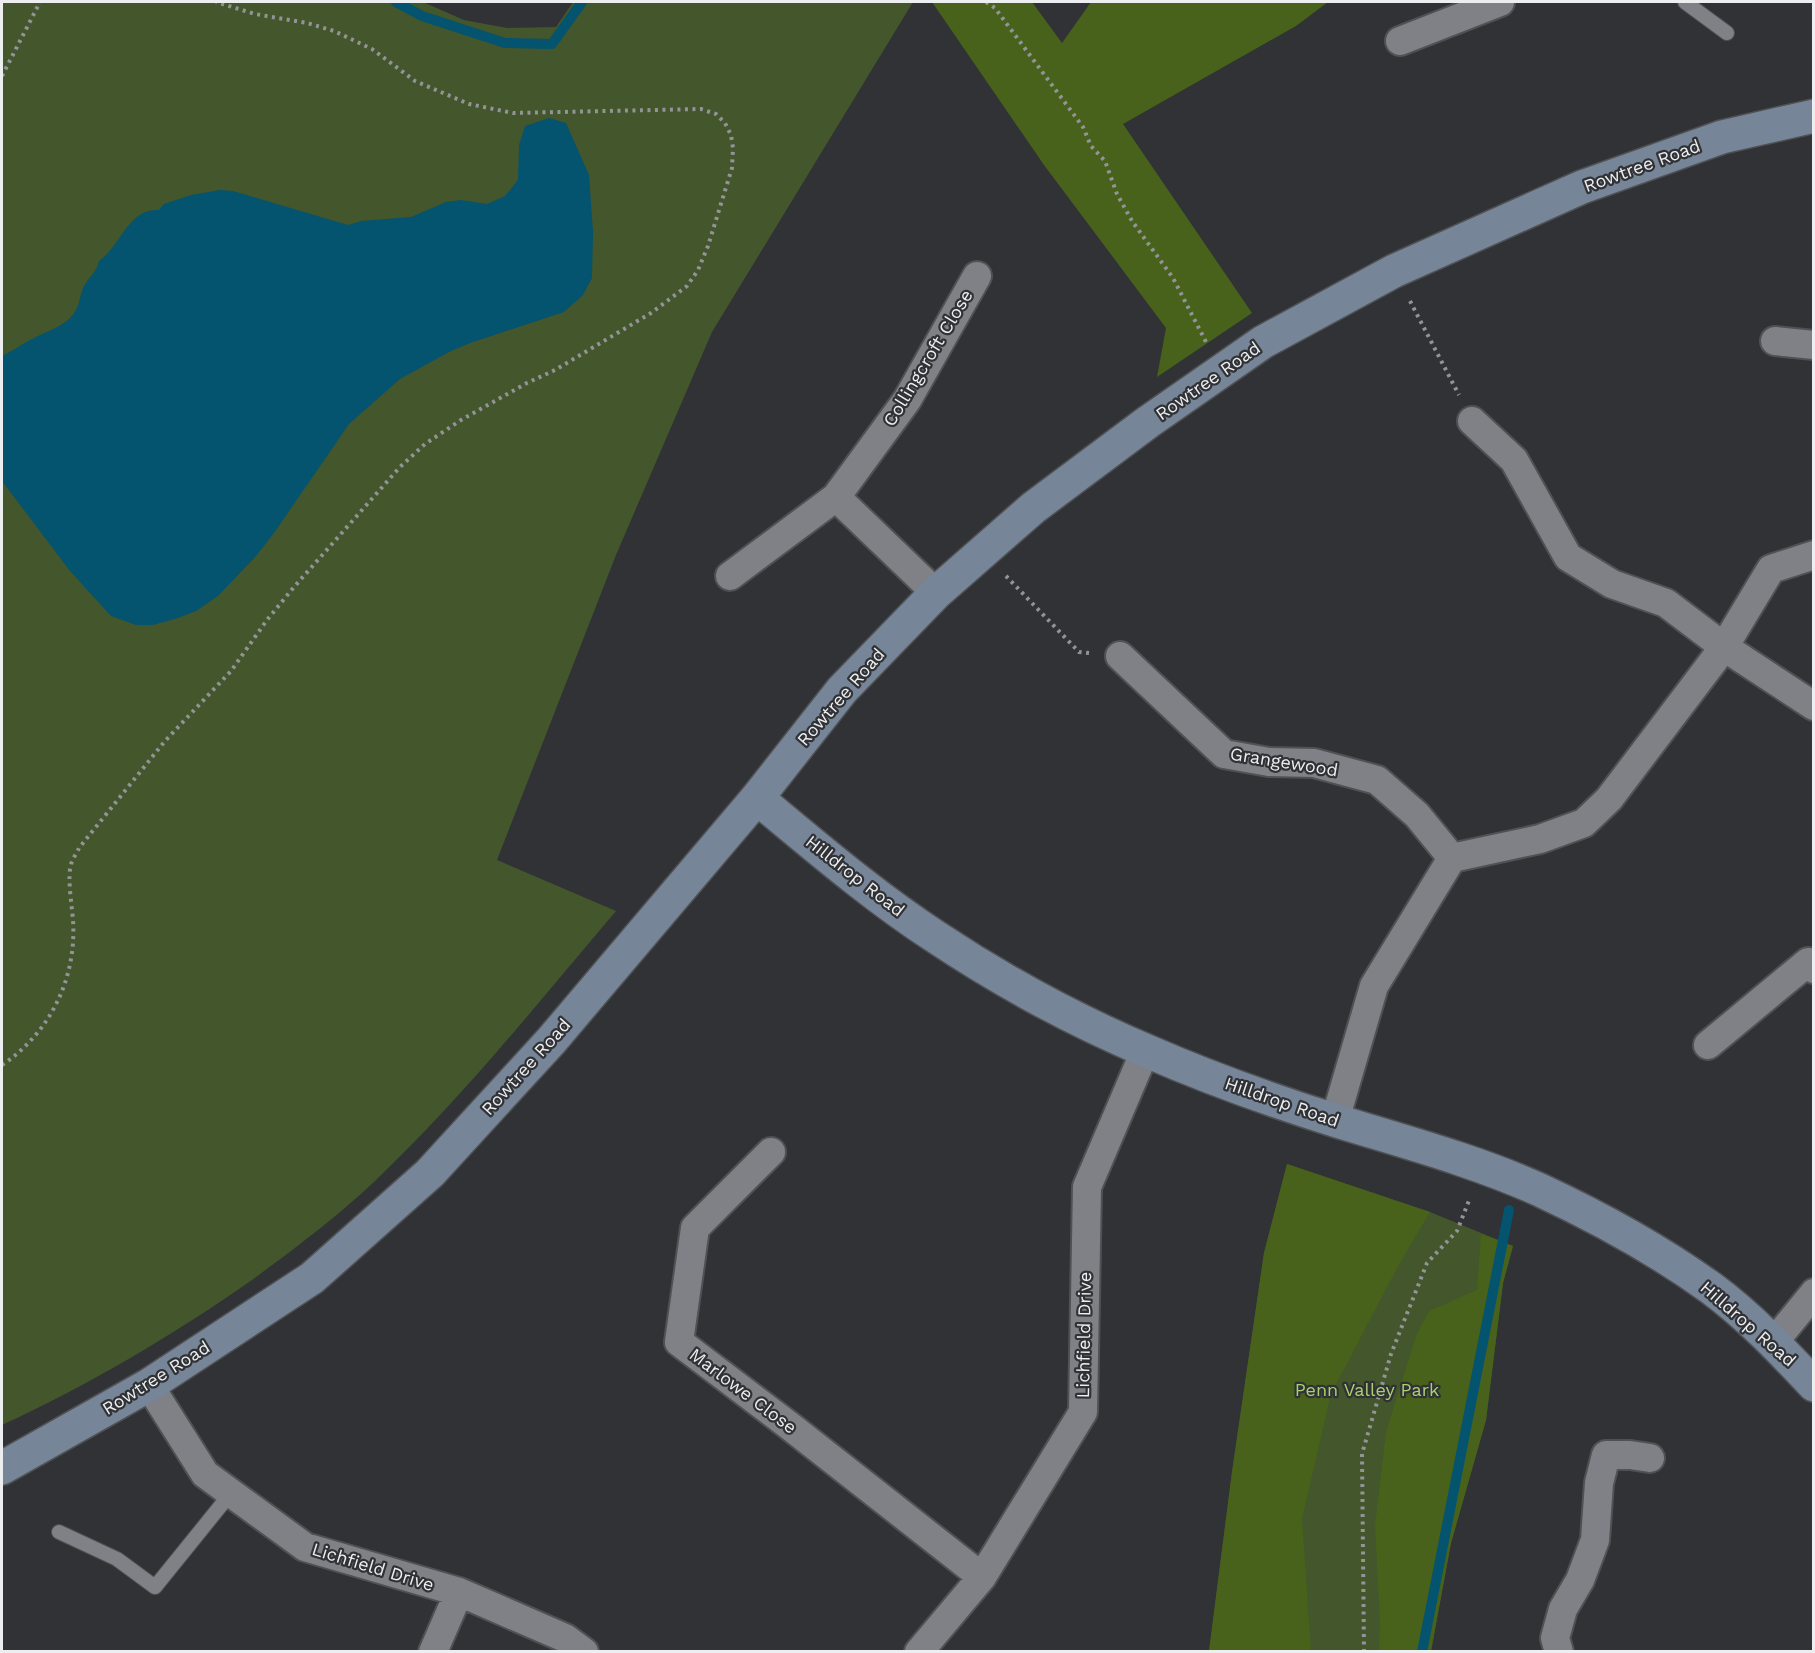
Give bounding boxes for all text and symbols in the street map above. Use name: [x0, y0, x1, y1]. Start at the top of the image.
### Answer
street label: Rowtree Road: [1581, 135, 1703, 196]
street label: Collingcroft Close: [878, 286, 977, 430]
street label: Rowtree Road: [1151, 337, 1264, 424]
street label: Rowtree Road: [792, 643, 889, 750]
street label: Grangewood: [1229, 743, 1339, 780]
street label: Hilldrop Road: [802, 831, 909, 921]
street label: Rowtree Road: [477, 1014, 574, 1119]
street label: Hilldrop Road: [1222, 1072, 1342, 1131]
street label: Lichfield Drive: [1072, 1272, 1095, 1398]
street label: Hilldrop Road: [1696, 1276, 1800, 1371]
street label: Rowtree Road: [98, 1336, 213, 1419]
street label: Marlowe Close: [686, 1344, 801, 1438]
park label: Penn Valley Park: [1295, 1379, 1439, 1400]
street label: Lichfield Drive: [310, 1538, 437, 1595]

